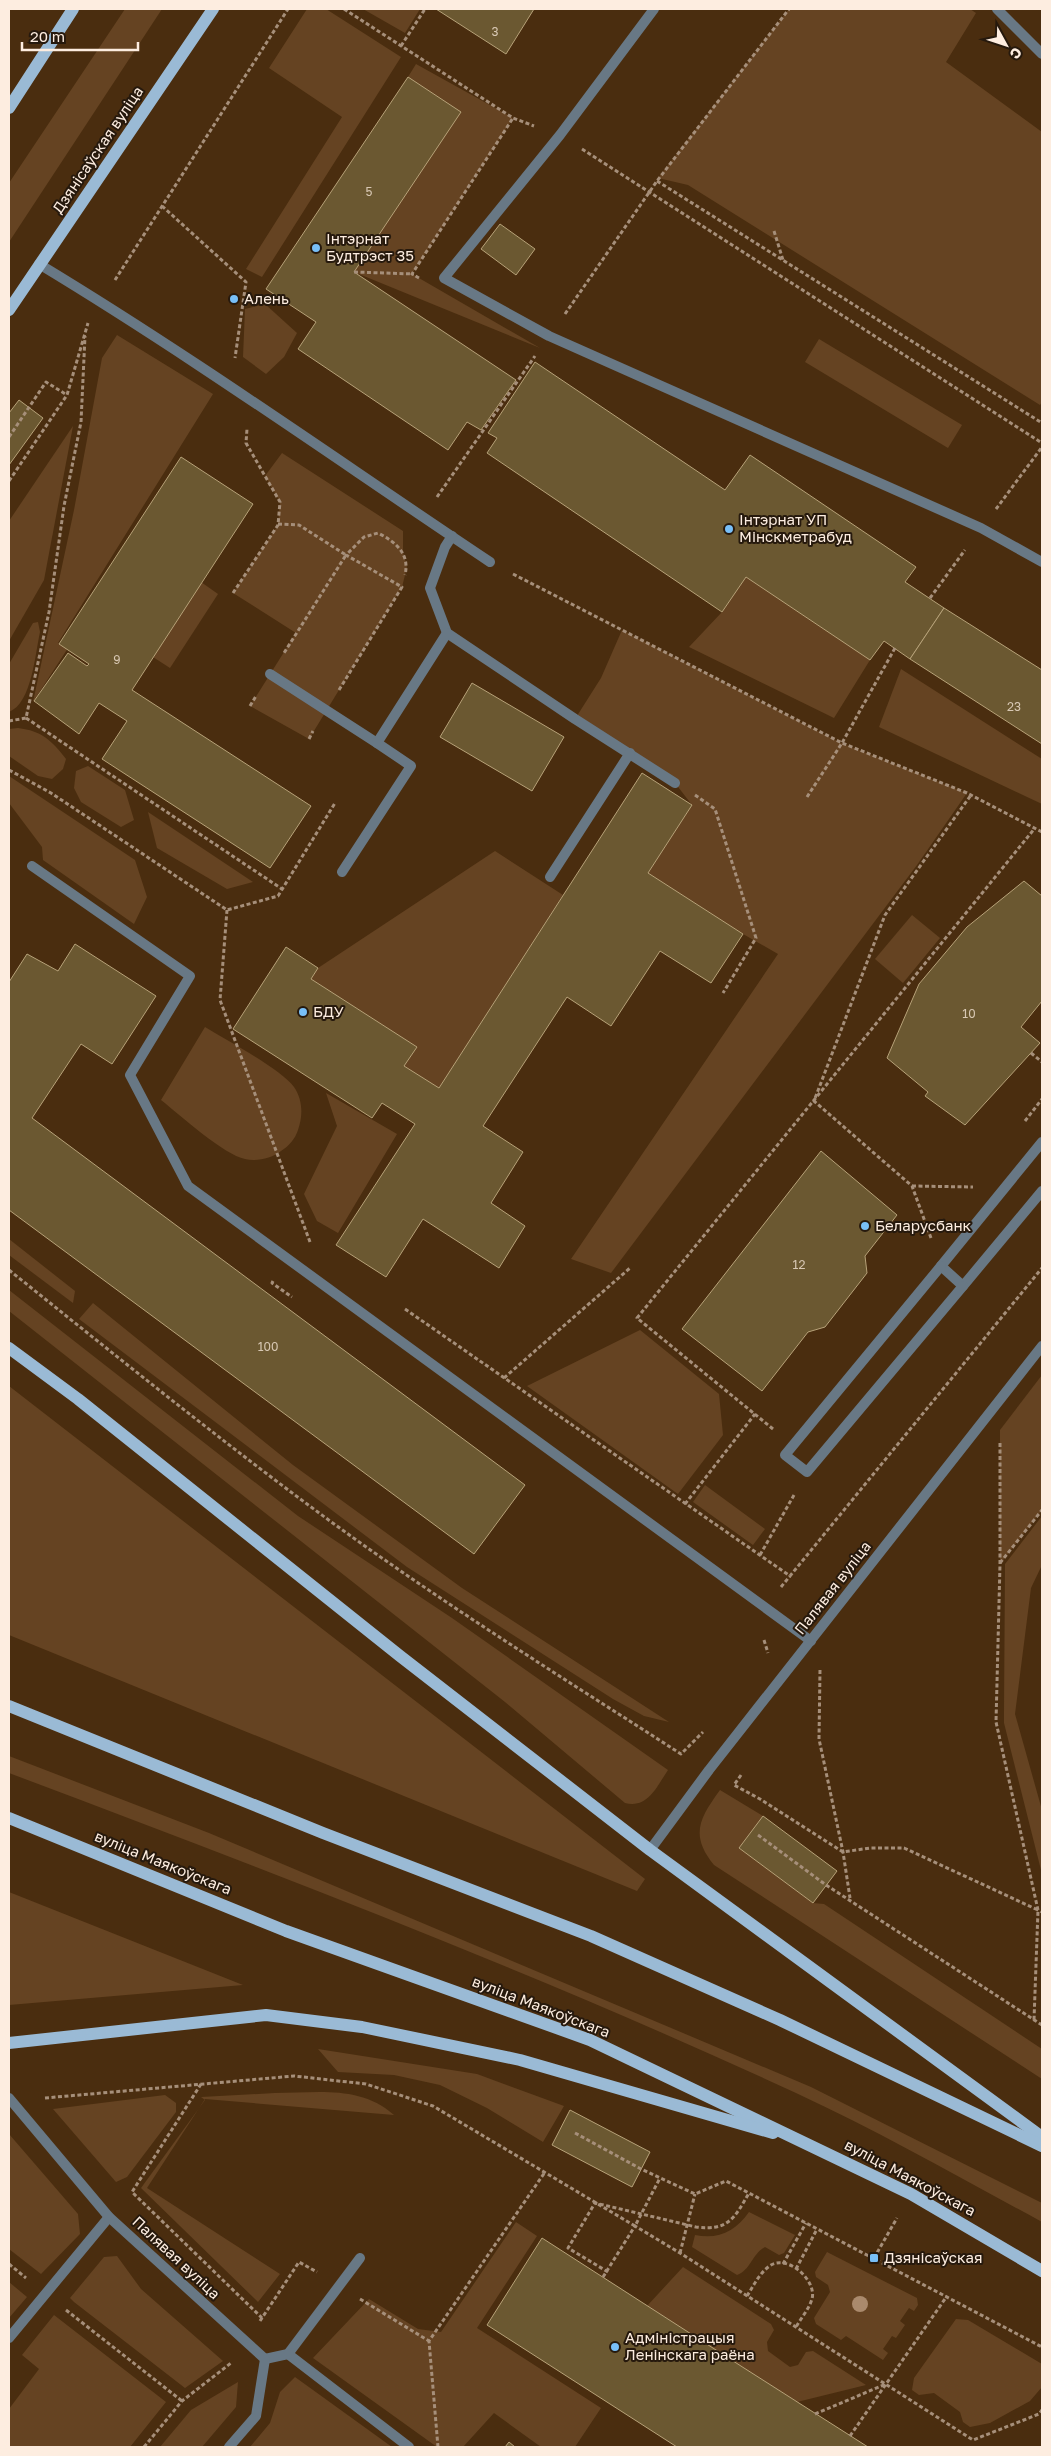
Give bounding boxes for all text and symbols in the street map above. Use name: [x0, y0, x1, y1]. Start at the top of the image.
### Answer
scale bar: [22, 20, 139, 52]
north arrow: [981, 20, 1031, 70]
house number: 3: [491, 24, 499, 39]
text: 20 m: [30, 27, 65, 45]
text: С: [1007, 44, 1026, 63]
street label: Дзянісаўская вуліца: [48, 83, 146, 216]
house number: 5: [366, 184, 373, 199]
place label: Інтэрнат Будтрэст 35: [326, 229, 414, 264]
marker: Інтэрнат Будтрэст 35: [310, 242, 322, 254]
place label: Алень: [244, 289, 289, 307]
marker: Алень: [228, 293, 240, 305]
place label: Інтэрнат УП Мінскметрабуд: [739, 510, 852, 545]
marker: Інтэрнат УП Мінскметрабуд: [723, 523, 735, 535]
house number: 9: [113, 652, 121, 667]
house number: 23: [1007, 699, 1021, 714]
place label: БДУ: [313, 1002, 344, 1020]
marker: БДУ: [297, 1006, 309, 1018]
house number: 10: [962, 1006, 976, 1021]
place label: Беларусбанк: [875, 1216, 972, 1234]
marker: Беларусбанк: [859, 1220, 871, 1232]
house number: 12: [793, 1257, 805, 1272]
house number: 100: [258, 1339, 278, 1354]
street label: Палявая вуліца: [790, 1537, 874, 1638]
street label: вуліца Маякоўскага: [92, 1826, 234, 1898]
street label: вуліца Маякоўскага: [470, 1972, 613, 2041]
street label: вуліца Маякоўскага: [842, 2135, 979, 2219]
street label: Палявая вуліца: [129, 2212, 224, 2302]
place label: Дзянісаўская: [884, 2248, 983, 2266]
marker: Дзянісаўская: [868, 2252, 880, 2264]
place label: Адміністрацыя Ленінскага раёна: [625, 2328, 755, 2363]
marker: Адміністрацыя Ленінскага раёна: [609, 2341, 621, 2353]

